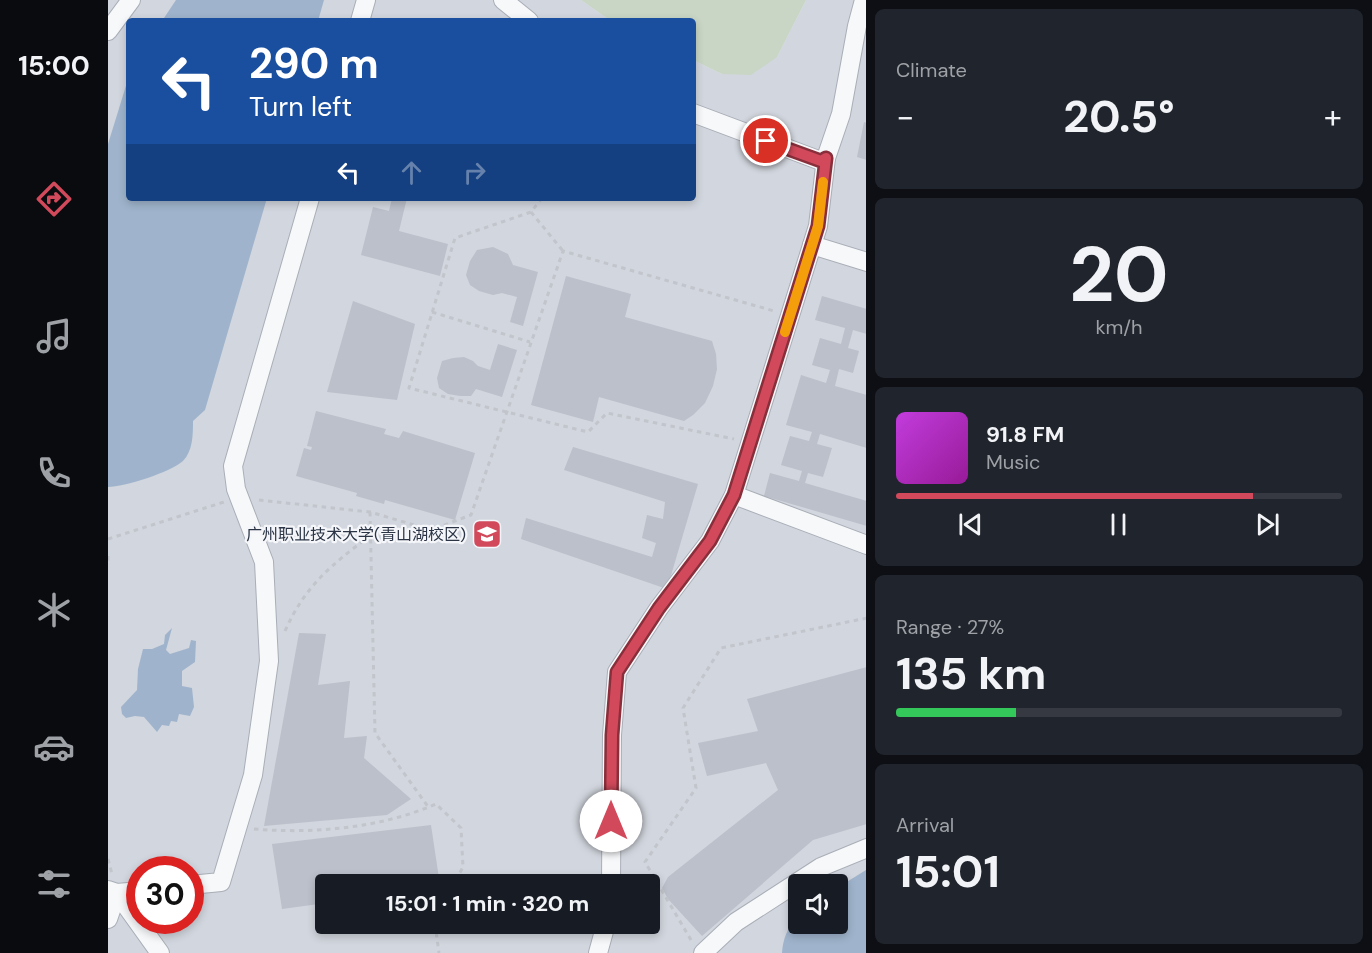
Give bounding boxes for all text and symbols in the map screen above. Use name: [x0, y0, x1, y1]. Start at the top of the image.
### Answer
text: 290 m: [249, 36, 379, 91]
icon: left: [150, 42, 228, 120]
text: 15:00: [18, 48, 90, 83]
text: Climate: [896, 57, 967, 83]
text: 20.5°: [1063, 87, 1175, 146]
text: Turn left: [249, 89, 352, 124]
text: −: [896, 95, 914, 138]
text: +: [1324, 95, 1342, 138]
pin: [740, 115, 791, 166]
icon: arrive: [749, 124, 782, 157]
icon: left: [332, 156, 365, 189]
icon: ahead: [395, 156, 428, 189]
icon: right: [458, 156, 491, 189]
icon: directions: [33, 178, 75, 220]
text: 20: [1069, 224, 1169, 325]
text: km/h: [1095, 314, 1143, 340]
icon: music: [33, 315, 75, 357]
text: 91.8 FM: [986, 420, 1064, 449]
text: Music: [986, 449, 1041, 475]
icon: phone: [33, 452, 75, 494]
icon: previous: [954, 508, 987, 541]
icon: pause: [1102, 508, 1135, 541]
icon: next: [1251, 508, 1284, 541]
school or university icon: 广州职业技术大学(青山湖校区): [471, 518, 503, 550]
place label: 广州职业技术大学(青山湖校区): [246, 524, 466, 545]
icon: climate: [33, 589, 75, 631]
text: Range · 27%: [896, 614, 1004, 640]
text: 135 km: [896, 644, 1046, 703]
icon: car: [33, 726, 75, 768]
position arrow: [579, 789, 643, 853]
text: Arrival: [896, 812, 954, 838]
text: 15:01: [896, 842, 1000, 901]
speed limit sign: 30: [126, 856, 204, 934]
icon: filters: [33, 863, 75, 905]
map controls: [788, 874, 848, 934]
button: sound: [788, 874, 848, 934]
text: 15:01 · 1 min · 320 m: [386, 889, 589, 918]

